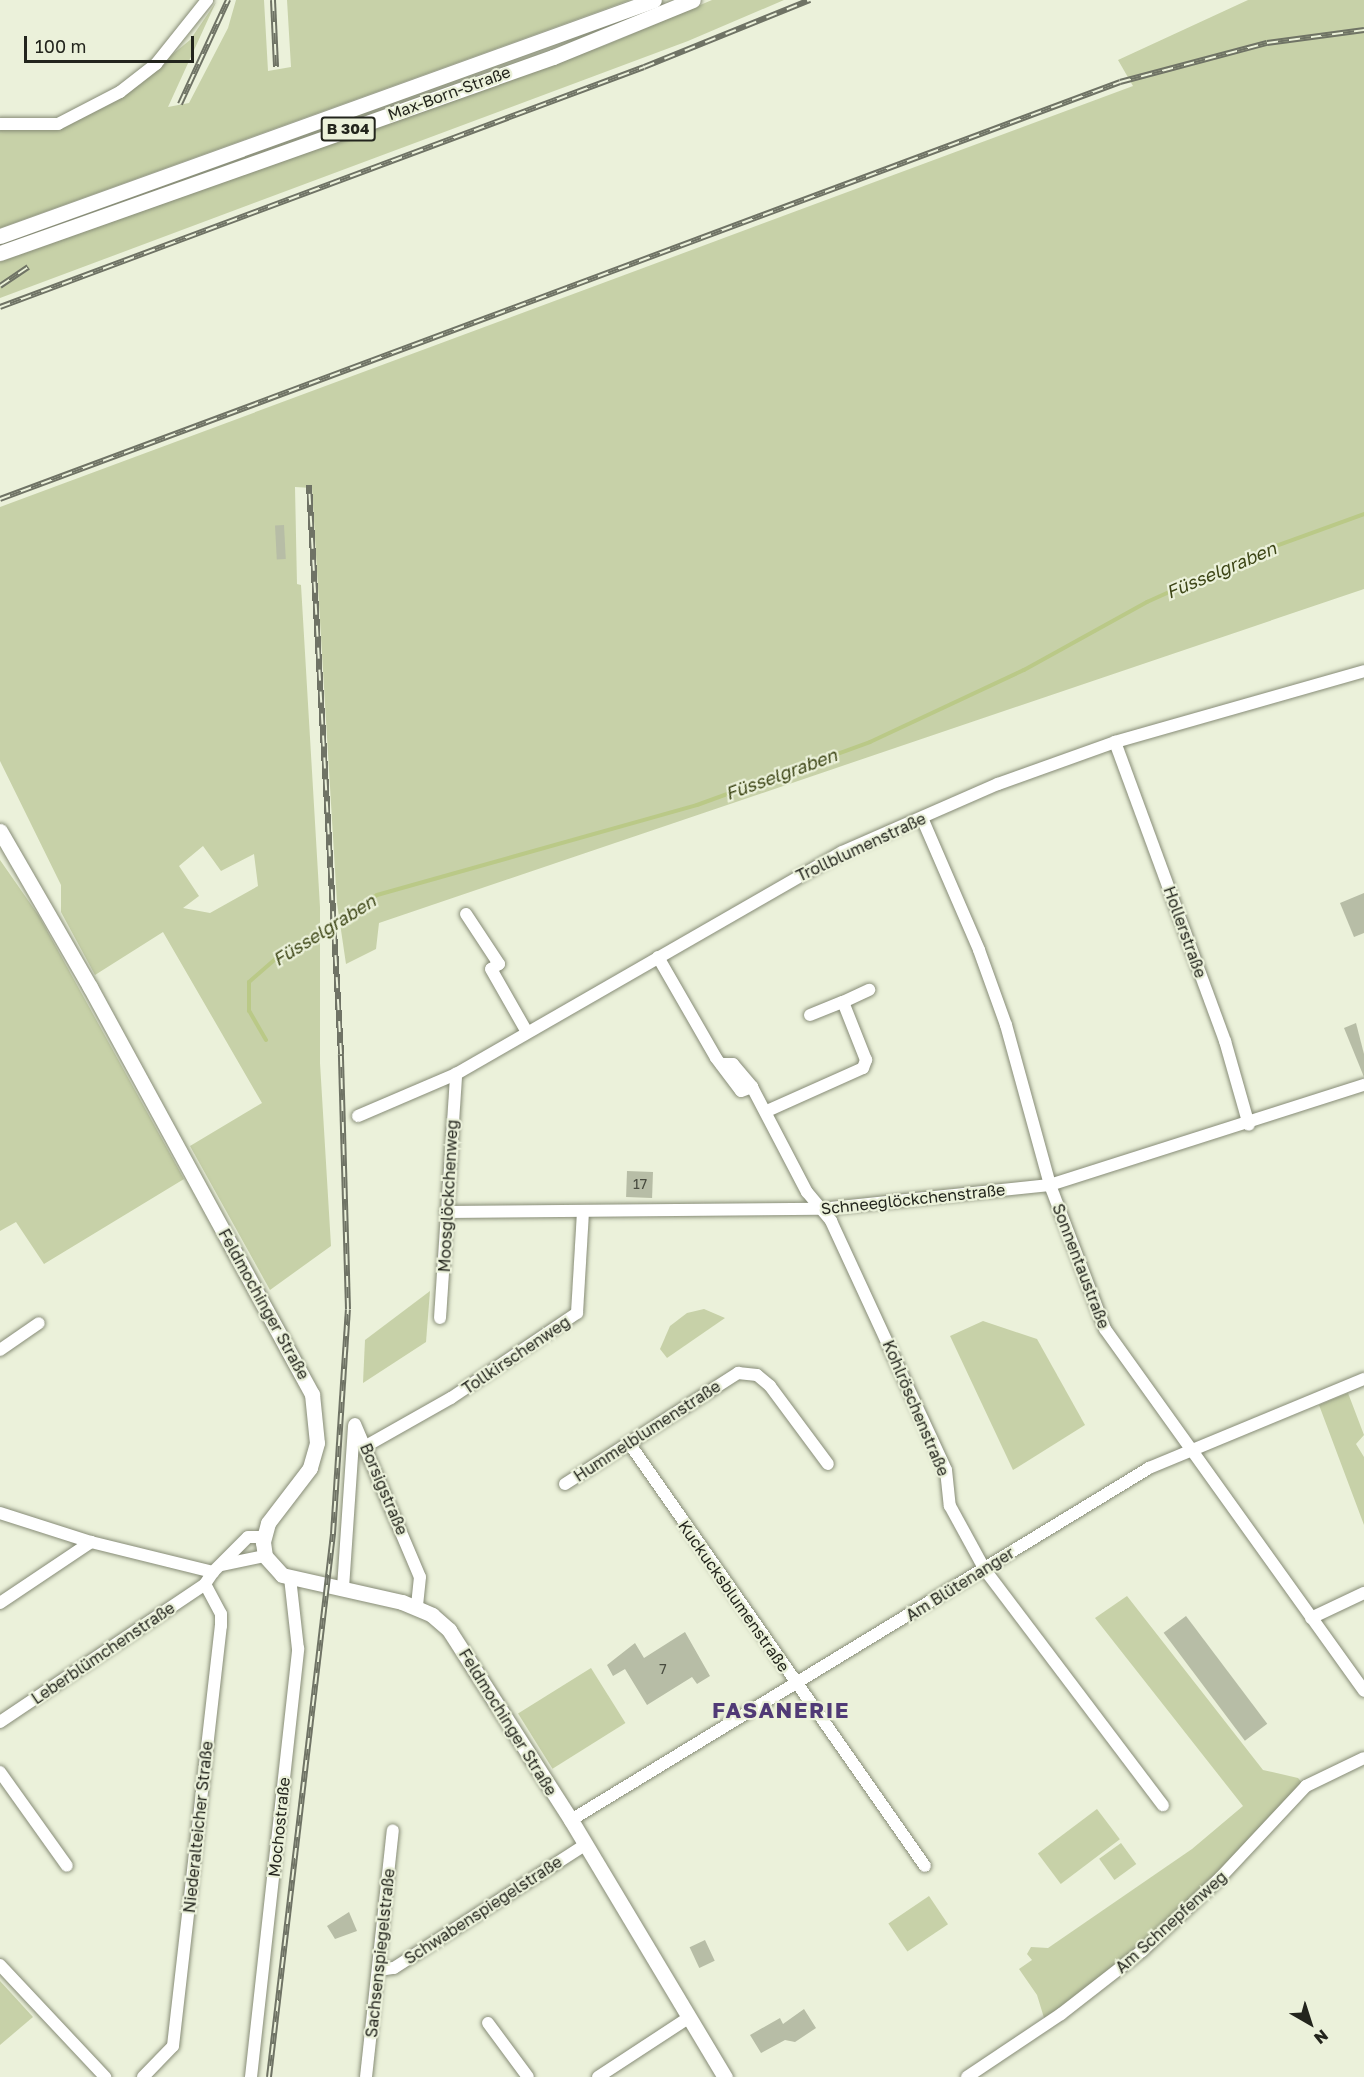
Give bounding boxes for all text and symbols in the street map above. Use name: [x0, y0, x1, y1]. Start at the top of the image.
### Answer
scale bar: [27, 24, 196, 62]
text: 100 m: [35, 35, 86, 57]
street label: Max-Born-Straße: [385, 62, 513, 124]
road number: B 304: [320, 117, 376, 141]
water label: Füsselgraben: [1163, 537, 1279, 603]
water label: Füsselgraben: [722, 744, 840, 804]
street label: Trollblumenstraße: [793, 809, 929, 885]
street label: Hollerstraße: [1160, 884, 1210, 980]
water label: Füsselgraben: [269, 890, 379, 970]
street label: Moosglöckchenweg: [434, 1119, 462, 1273]
house number: 17: [633, 1176, 647, 1192]
street label: Schneeglöckchenstraße: [820, 1180, 1006, 1218]
street label: Sonnentaustraße: [1048, 1201, 1114, 1331]
street label: Feldmochinger Straße: [215, 1225, 313, 1383]
street label: Tollkirschenweg: [458, 1312, 574, 1398]
street label: Kohlröschenstraße: [879, 1337, 953, 1479]
street label: Hummelblumenstraße: [570, 1376, 724, 1486]
street label: Borsigstraße: [356, 1440, 412, 1538]
street label: Kuckucksblumenstraße: [674, 1517, 794, 1675]
street label: Am Blütenanger: [902, 1543, 1018, 1625]
street label: Leberblümchenstraße: [28, 1598, 178, 1708]
street label: Feldmochinger Straße: [455, 1645, 561, 1799]
house number: 7: [659, 1661, 667, 1677]
district label: FASANERIE: [712, 1697, 850, 1723]
street label: Niederalteicher Straße: [179, 1740, 217, 1914]
street label: Mochostraße: [264, 1776, 294, 1878]
street label: Schwabenspiegelstraße: [401, 1852, 565, 1968]
street label: Sachsenspiegelstraße: [362, 1867, 398, 2039]
street label: Am Schnepfenweg: [1111, 1867, 1231, 1977]
north arrow: [1280, 1993, 1340, 2053]
text: N: [1310, 2025, 1332, 2049]

